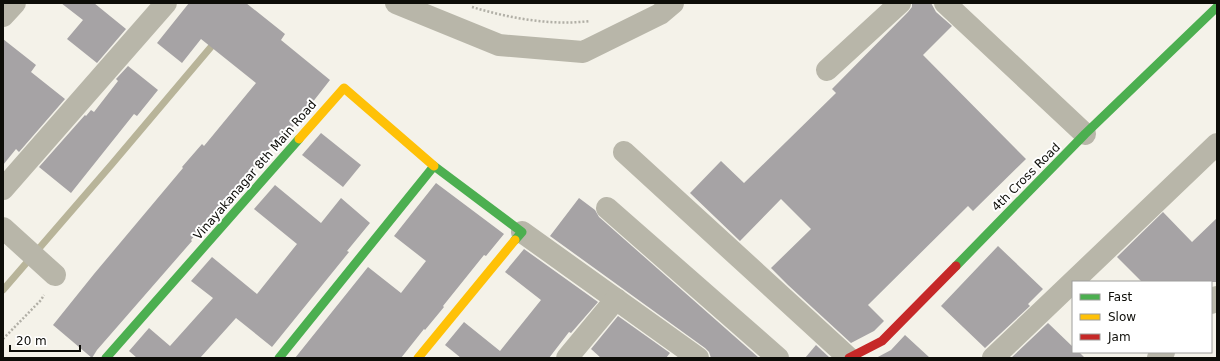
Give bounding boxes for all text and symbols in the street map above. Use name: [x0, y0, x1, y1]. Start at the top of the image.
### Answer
street label: Vinayakanagar 8th Main Road: [191, 98, 319, 242]
street label: 4th Cross Road: [989, 140, 1063, 214]
legend: [1072, 281, 1212, 353]
text: Fast: [1108, 290, 1132, 304]
text: Slow: [1108, 310, 1136, 324]
scale bar: [10, 327, 80, 353]
text: Jam: [1107, 330, 1131, 344]
text: 20 m: [16, 334, 47, 348]

